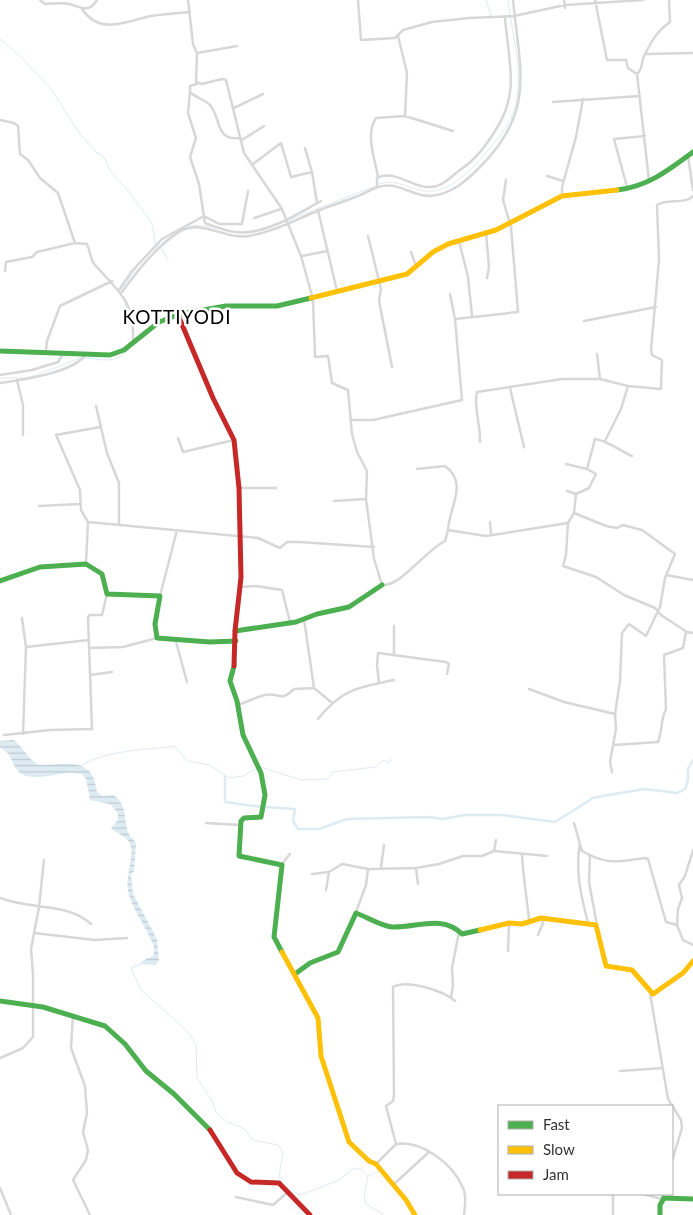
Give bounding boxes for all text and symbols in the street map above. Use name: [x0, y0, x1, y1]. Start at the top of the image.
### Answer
district label: KOTTIYODI: [122, 305, 232, 328]
legend: [498, 1105, 673, 1195]
text: Fast: [543, 1115, 570, 1133]
text: Slow: [543, 1140, 575, 1158]
text: Jam: [543, 1165, 569, 1183]

